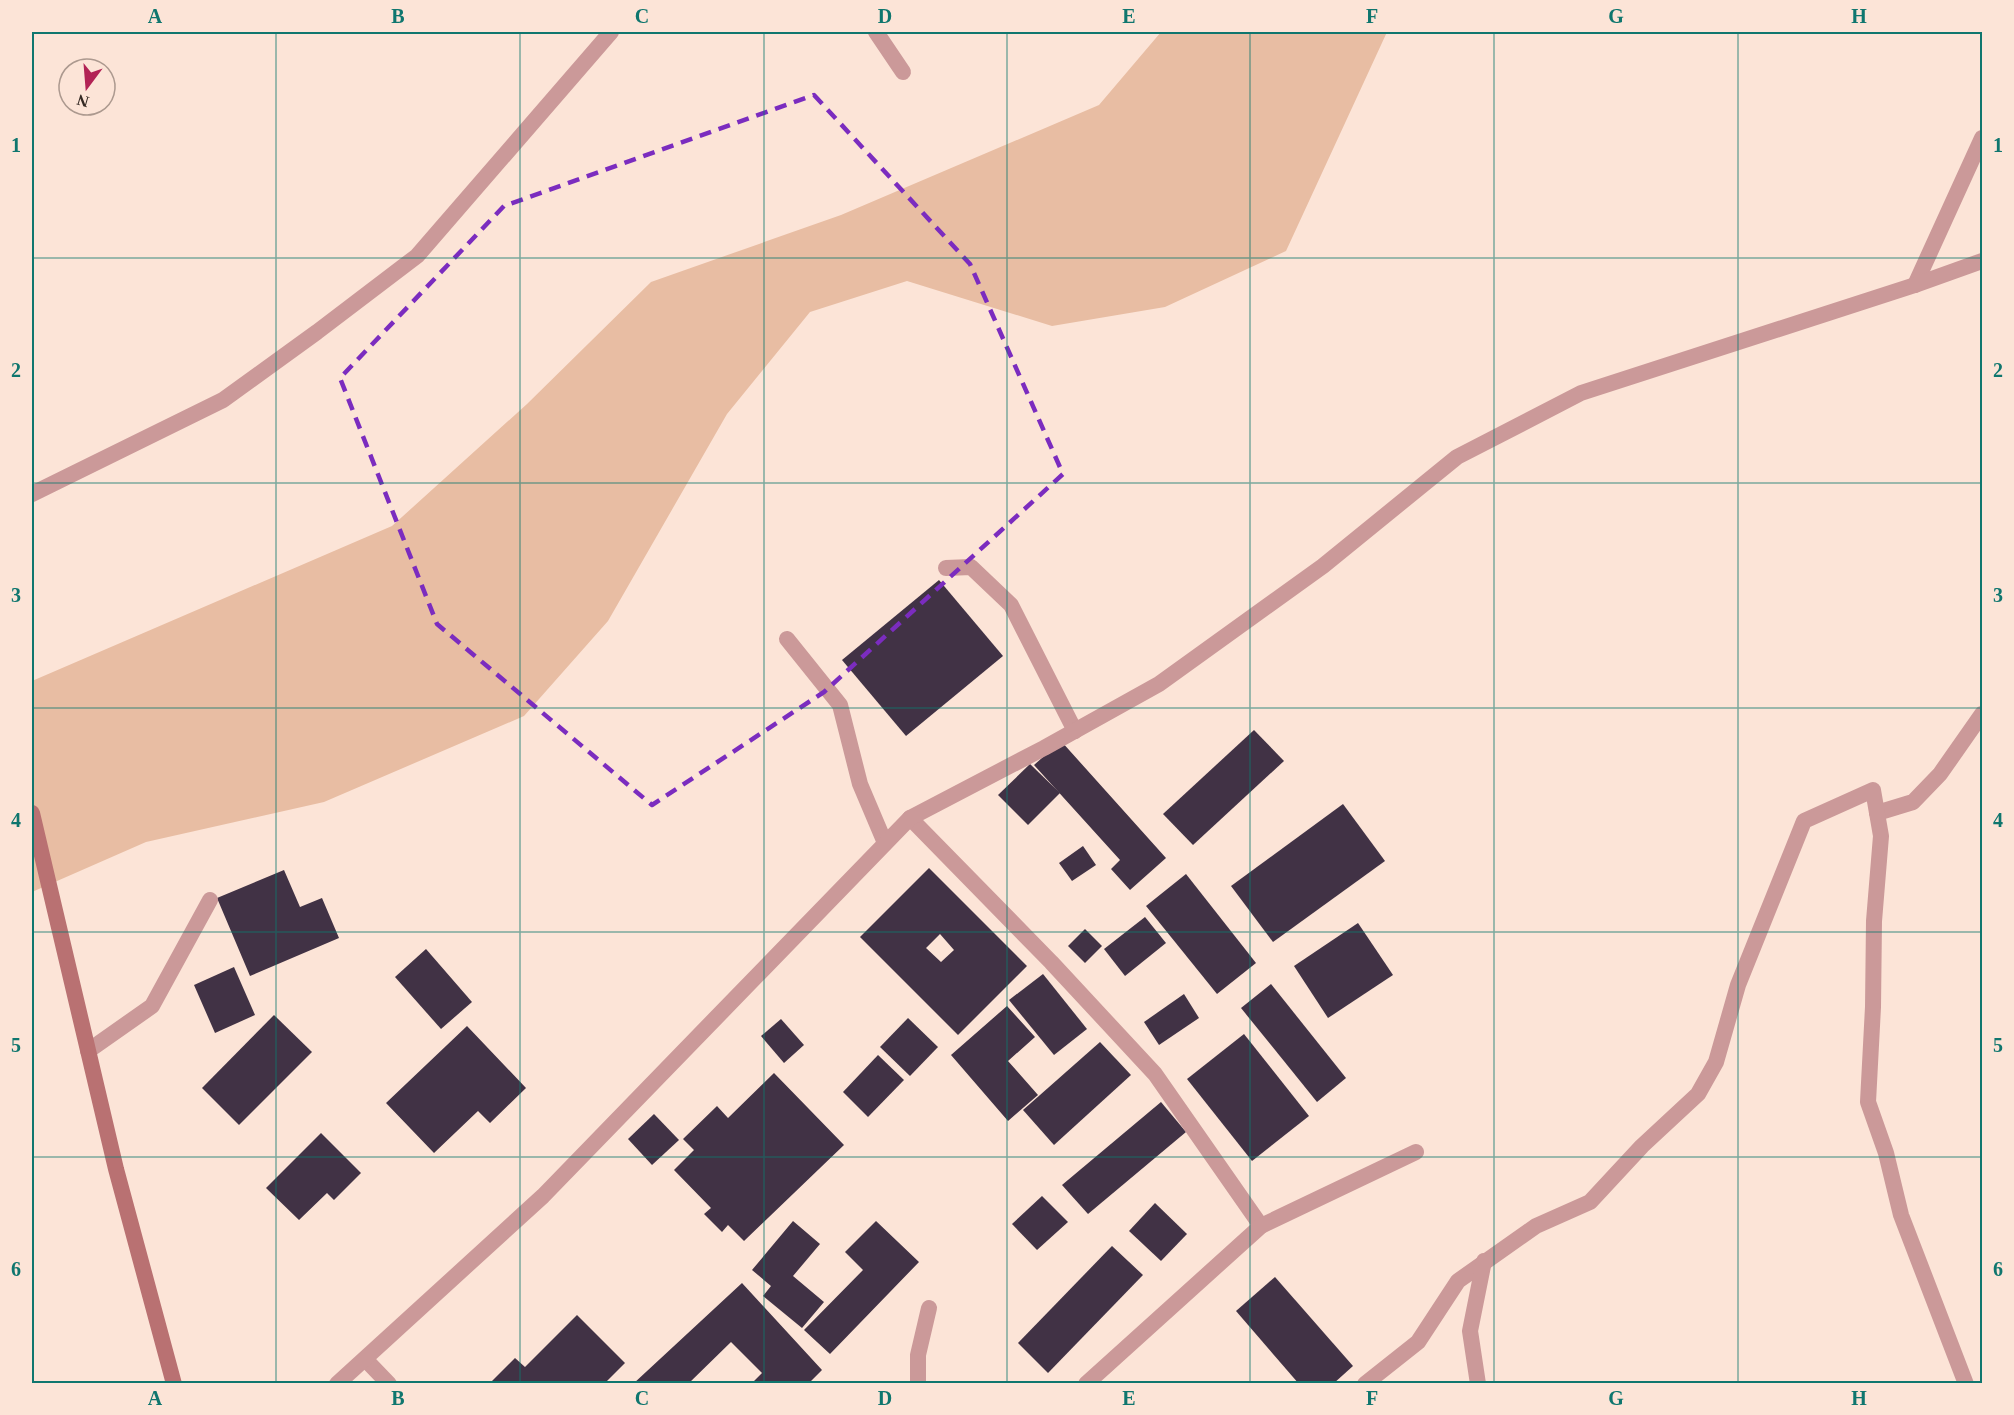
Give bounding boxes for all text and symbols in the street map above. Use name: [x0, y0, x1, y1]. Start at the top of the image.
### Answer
text: A: [148, 5, 163, 27]
text: B: [391, 5, 405, 27]
text: C: [635, 5, 649, 27]
text: D: [878, 5, 892, 27]
text: E: [1122, 5, 1136, 27]
text: F: [1366, 5, 1378, 27]
text: G: [1608, 5, 1624, 27]
text: H: [1851, 5, 1867, 27]
north arrow: [57, 57, 117, 117]
text: N: [75, 91, 91, 111]
text: 1: [11, 134, 21, 156]
text: 1: [1993, 134, 2003, 156]
text: 2: [11, 359, 21, 381]
text: 2: [1993, 359, 2003, 381]
text: 3: [11, 584, 21, 606]
text: 3: [1993, 584, 2003, 606]
text: 4: [11, 809, 21, 831]
text: 4: [1993, 809, 2003, 831]
text: 5: [11, 1034, 21, 1056]
text: 5: [1993, 1034, 2003, 1056]
text: 6: [11, 1258, 21, 1280]
text: 6: [1993, 1258, 2003, 1280]
text: A: [148, 1387, 163, 1409]
text: B: [391, 1387, 405, 1409]
text: C: [635, 1387, 649, 1409]
text: D: [878, 1387, 892, 1409]
text: E: [1122, 1387, 1136, 1409]
text: F: [1366, 1387, 1378, 1409]
text: G: [1608, 1387, 1624, 1409]
text: H: [1851, 1387, 1867, 1409]

